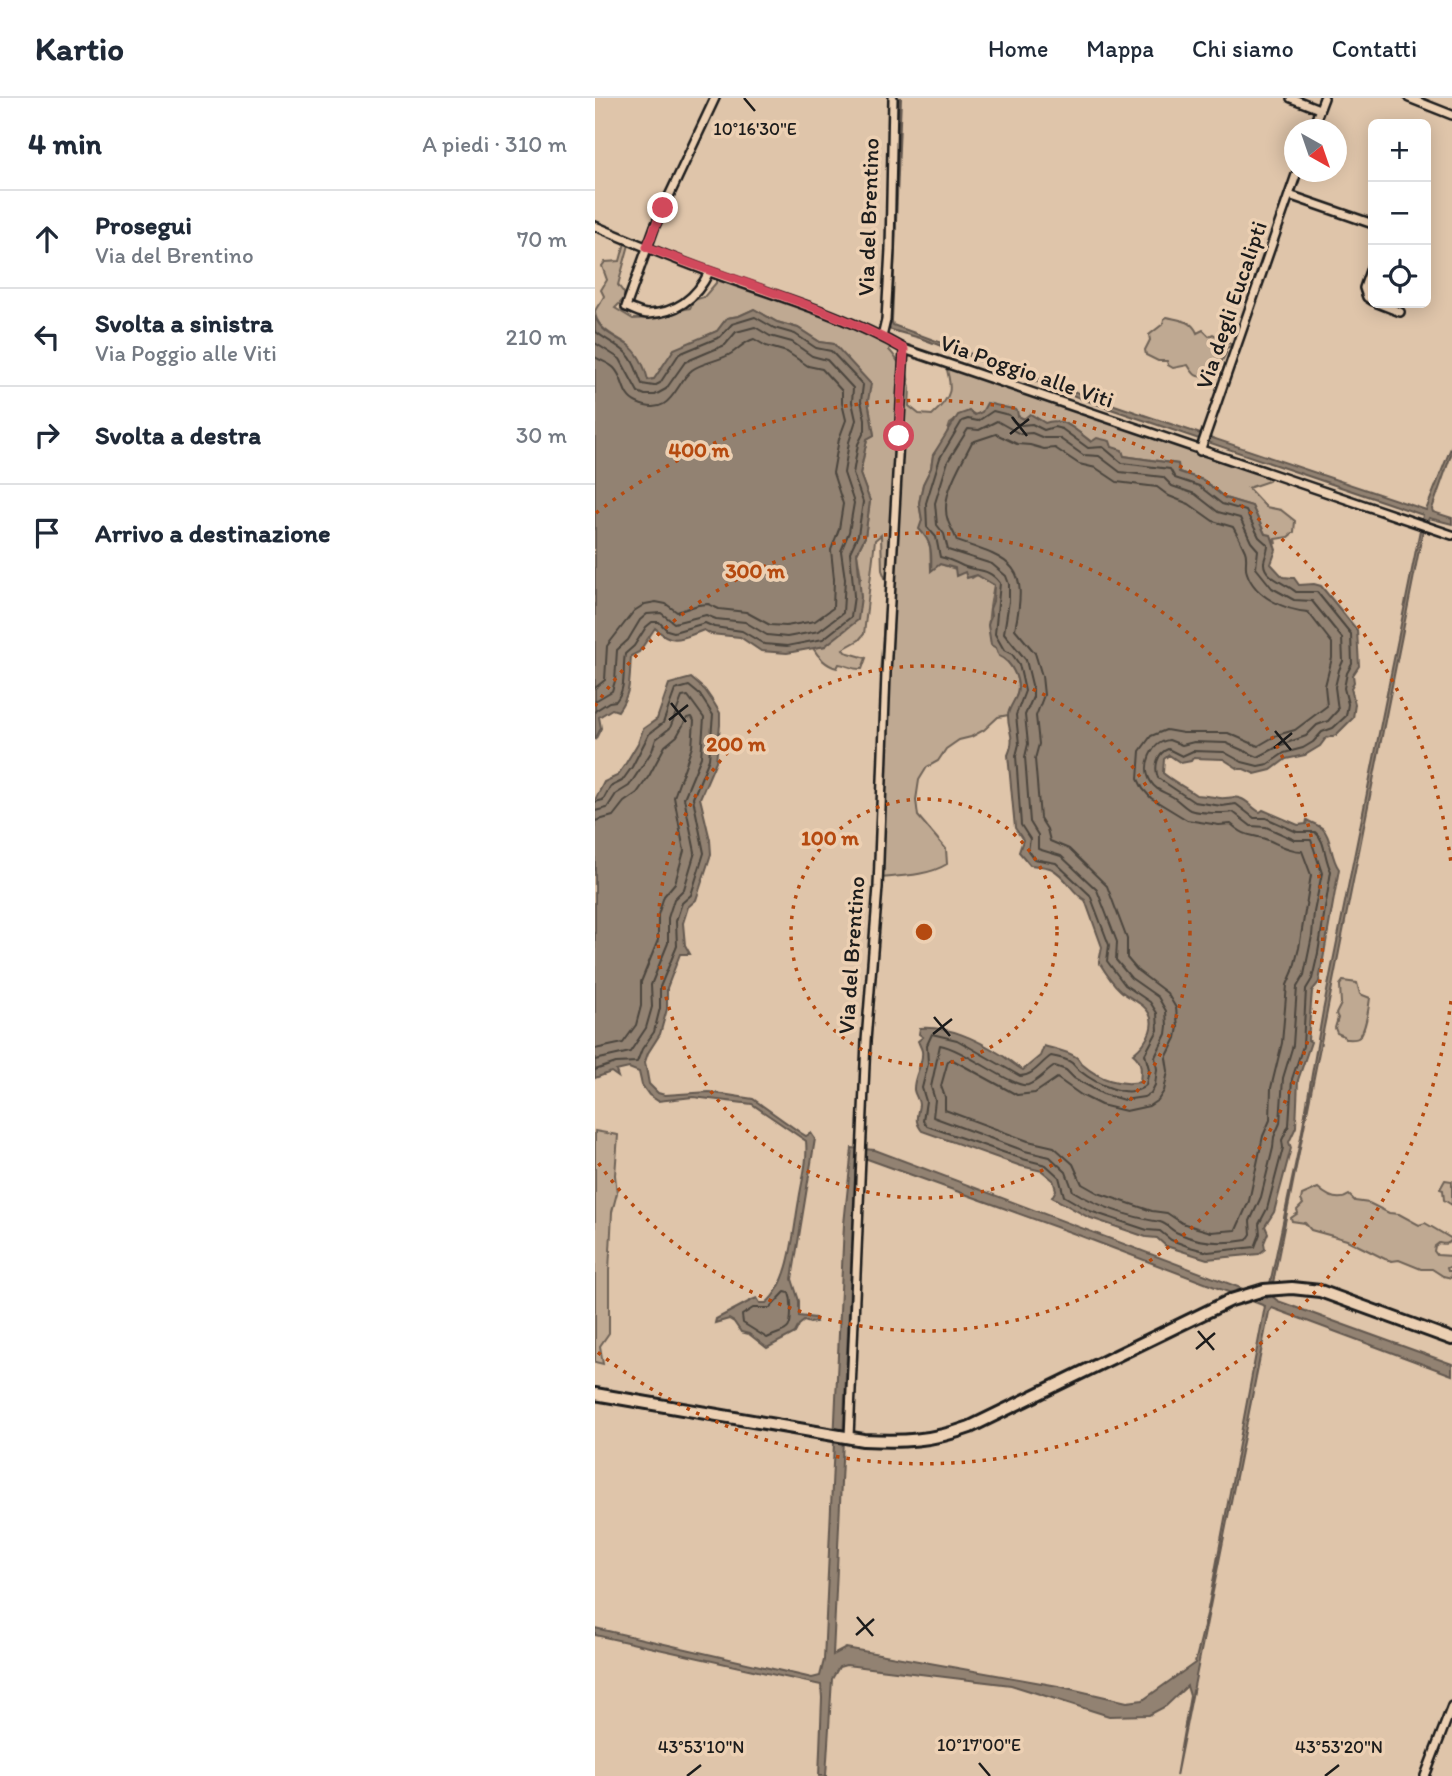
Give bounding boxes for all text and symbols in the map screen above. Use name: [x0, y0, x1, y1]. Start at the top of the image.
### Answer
text: Kartio: [35, 29, 124, 68]
text: Home: [988, 34, 1048, 63]
text: Mappa: [1086, 34, 1154, 63]
text: Chi siamo: [1192, 34, 1294, 63]
text: Contatti: [1332, 34, 1417, 63]
text: 10°16'30"E: [713, 118, 797, 140]
north arrow: [1284, 119, 1347, 182]
map controls: [1368, 119, 1431, 308]
button: +: [1368, 119, 1431, 182]
text: 4 min: [28, 125, 102, 162]
text: A piedi · 310 m: [422, 130, 567, 158]
street label: Via del Brentino: [851, 137, 885, 297]
button: −: [1368, 182, 1431, 245]
route end: [647, 192, 678, 223]
text: Prosegui: [95, 209, 192, 241]
street label: Via degli Eucalipti: [1189, 217, 1273, 393]
icon: ahead: [28, 220, 66, 258]
text: 70 m: [517, 225, 567, 253]
text: Via del Brentino: [95, 241, 254, 269]
button: locate: [1368, 245, 1431, 308]
text: Svolta a sinistra: [95, 307, 273, 339]
icon: left: [28, 318, 66, 356]
text: 210 m: [506, 323, 567, 351]
street label: Via Poggio alle Viti: [936, 328, 1118, 414]
text: Via Poggio alle Viti: [95, 339, 277, 367]
icon: right: [28, 416, 66, 454]
text: Svolta a destra: [95, 419, 261, 451]
route start: [883, 420, 914, 451]
text: 30 m: [516, 421, 567, 449]
text: 400 m: [669, 437, 730, 462]
icon: arrive: [28, 514, 66, 552]
text: Arrivo a destinazione: [95, 517, 331, 549]
text: 300 m: [725, 558, 785, 583]
text: 200 m: [706, 731, 766, 756]
text: 100 m: [801, 825, 859, 850]
street label: Via del Brentino: [832, 875, 870, 1035]
centre of rings: [912, 920, 936, 944]
text: 10°17'00"E: [937, 1734, 1021, 1756]
text: 43°53'10"N: [658, 1736, 744, 1758]
text: 43°53'20"N: [1295, 1736, 1383, 1758]

